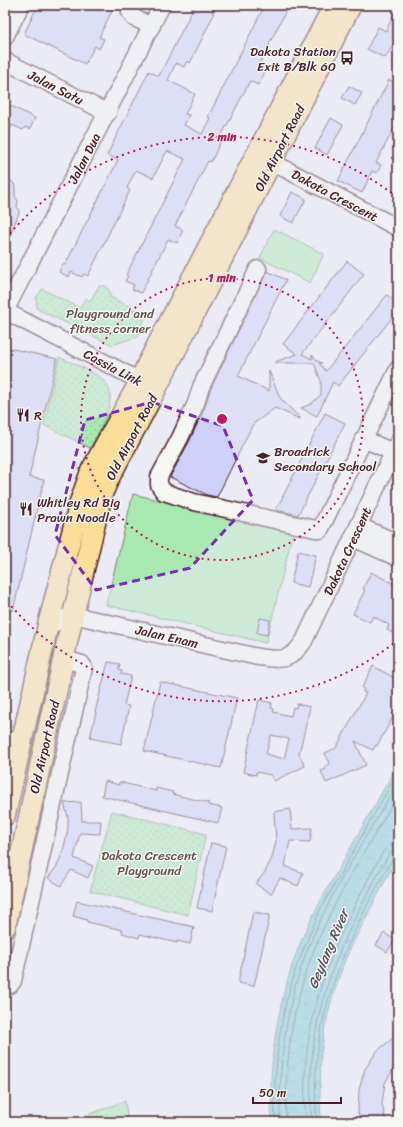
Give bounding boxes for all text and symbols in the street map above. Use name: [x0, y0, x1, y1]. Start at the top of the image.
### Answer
place label: Dakota Station Exit B/Blk 60: [250, 40, 336, 78]
bus stop icon: Dakota Station Exit B/Blk 60: [339, 50, 355, 66]
street label: Jalan Satu: [23, 63, 88, 111]
street label: Old Airport Road: [248, 100, 312, 196]
text: 2 min: [206, 126, 237, 148]
street label: Jalan Dua: [61, 128, 107, 189]
street label: Dakota Crescent: [287, 163, 383, 228]
text: 1 min: [208, 267, 236, 289]
park label: Playground and fitness corner: [66, 302, 155, 340]
street label: Cassia Link: [79, 342, 146, 393]
street label: Old Airport Road: [99, 389, 164, 485]
place label: R: [34, 404, 42, 427]
restaurant icon: R: [15, 407, 31, 423]
centre of rings: [215, 412, 229, 426]
place label: Broadrick Secondary School: [274, 440, 376, 478]
school or university icon: Broadrick Secondary School: [255, 450, 271, 466]
place label: Whitley Rd Big Prawn Noodle: [37, 491, 121, 529]
restaurant icon: Whitley Rd Big Prawn Noodle: [18, 501, 34, 517]
street label: Dakota Crescent: [317, 503, 378, 599]
street label: Jalan Enam: [132, 618, 201, 655]
street label: Old Airport Road: [23, 697, 67, 796]
park label: Dakota Crescent Playground: [101, 844, 197, 882]
water label: Geylang River: [300, 903, 357, 993]
scale bar: [253, 1079, 341, 1105]
text: 50 m: [259, 1082, 286, 1104]

